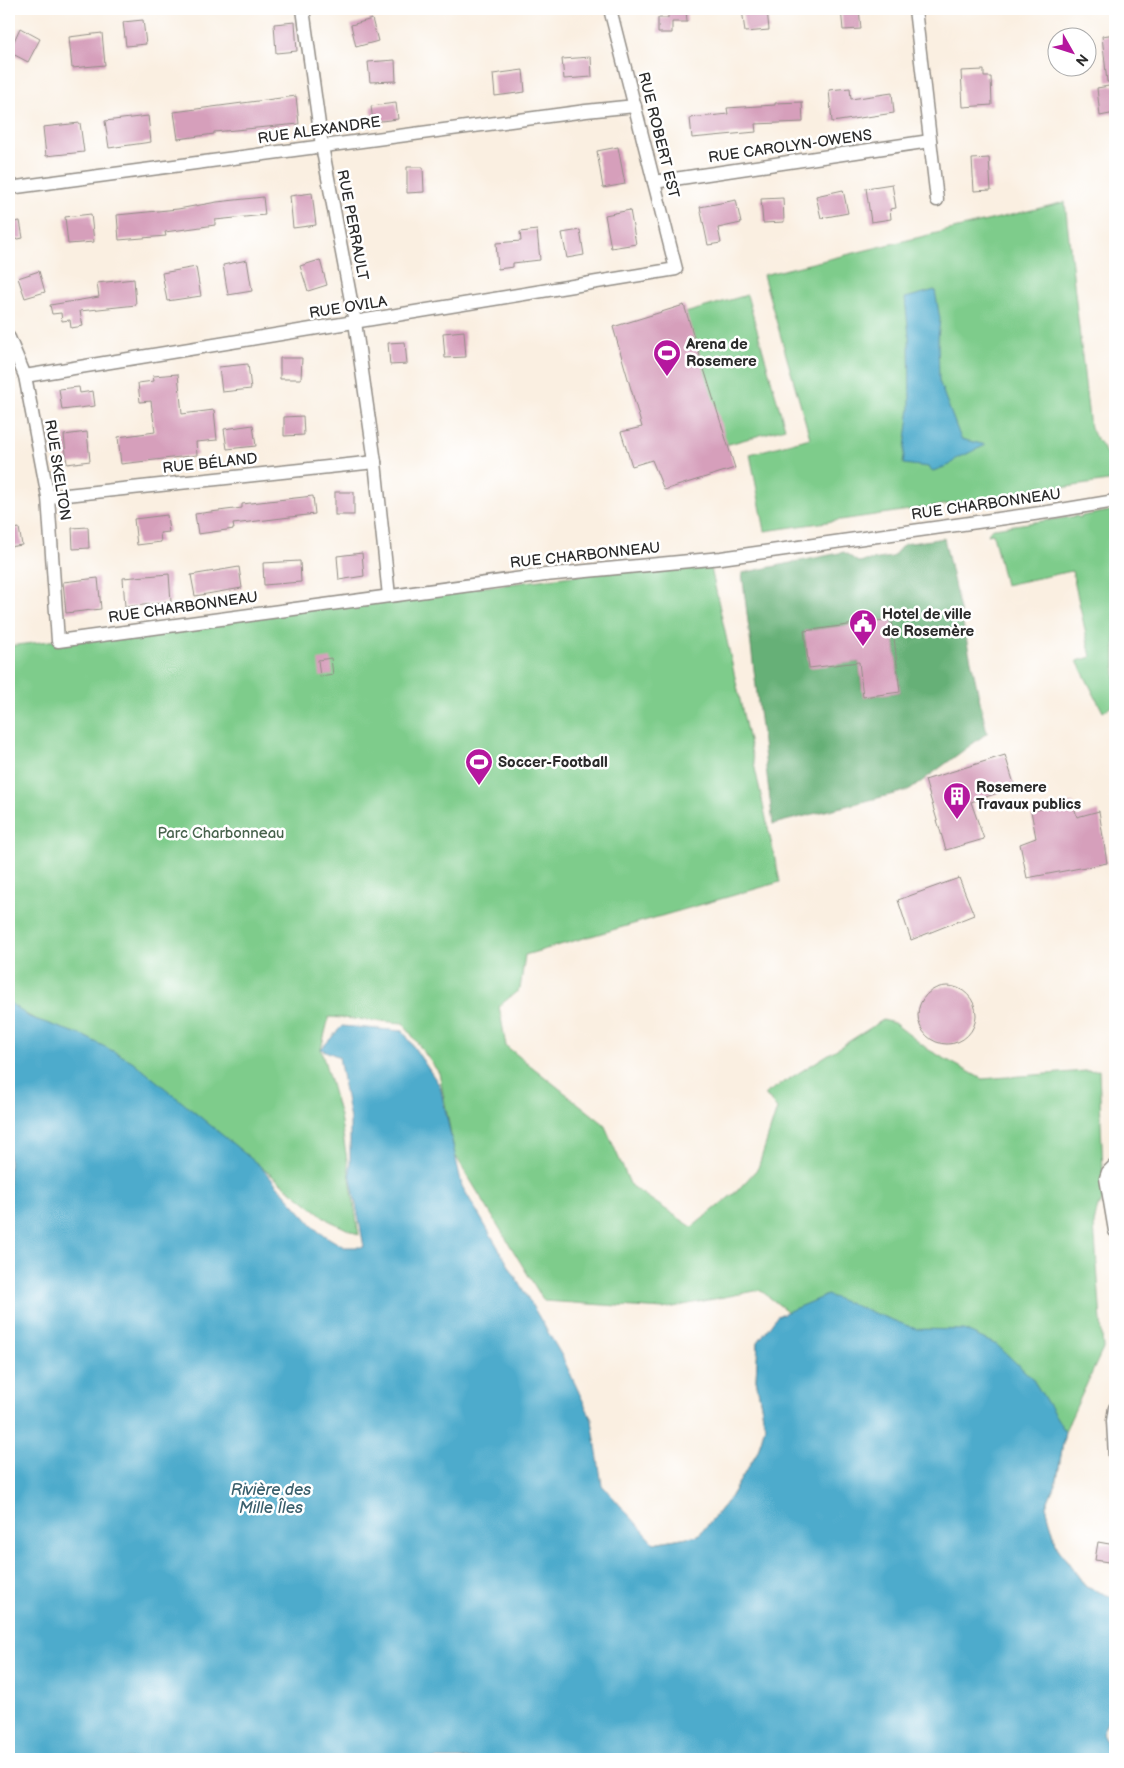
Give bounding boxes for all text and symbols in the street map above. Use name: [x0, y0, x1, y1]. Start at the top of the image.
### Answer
north arrow: [1046, 28, 1096, 78]
text: N: [1072, 50, 1092, 69]
street label: RUE ROBERT EST: [634, 70, 683, 200]
street label: RUE ALEXANDRE: [257, 112, 382, 149]
street label: RUE CAROLYN-OWENS: [707, 126, 873, 167]
street label: RUE PERRAULT: [332, 168, 373, 282]
street label: RUE OVILA: [308, 292, 389, 323]
place label: Arena de Rosemere: [685, 335, 757, 371]
sports icon: Arena de Rosemere: [652, 338, 682, 377]
street label: RUE SKELTON: [40, 418, 75, 522]
street label: RUE BÉLAND: [162, 449, 259, 478]
street label: RUE CHARBONNEAU: [910, 485, 1062, 524]
street label: RUE CHARBONNEAU: [509, 538, 661, 573]
street label: RUE CHARBONNEAU: [107, 588, 259, 627]
place label: Hotel de ville de Rosemère: [882, 605, 975, 641]
public building icon: Hotel de ville de Rosemère: [848, 608, 878, 647]
sports icon: Soccer-Football: [464, 747, 494, 786]
place label: Soccer-Football: [498, 753, 608, 772]
place label: Rosemere Travaux publics: [976, 778, 1081, 814]
building icon: Rosemere Travaux publics: [942, 781, 972, 820]
park label: Parc Charbonneau: [158, 824, 284, 843]
water label: Rivière des Mille Îles: [231, 1481, 311, 1518]

